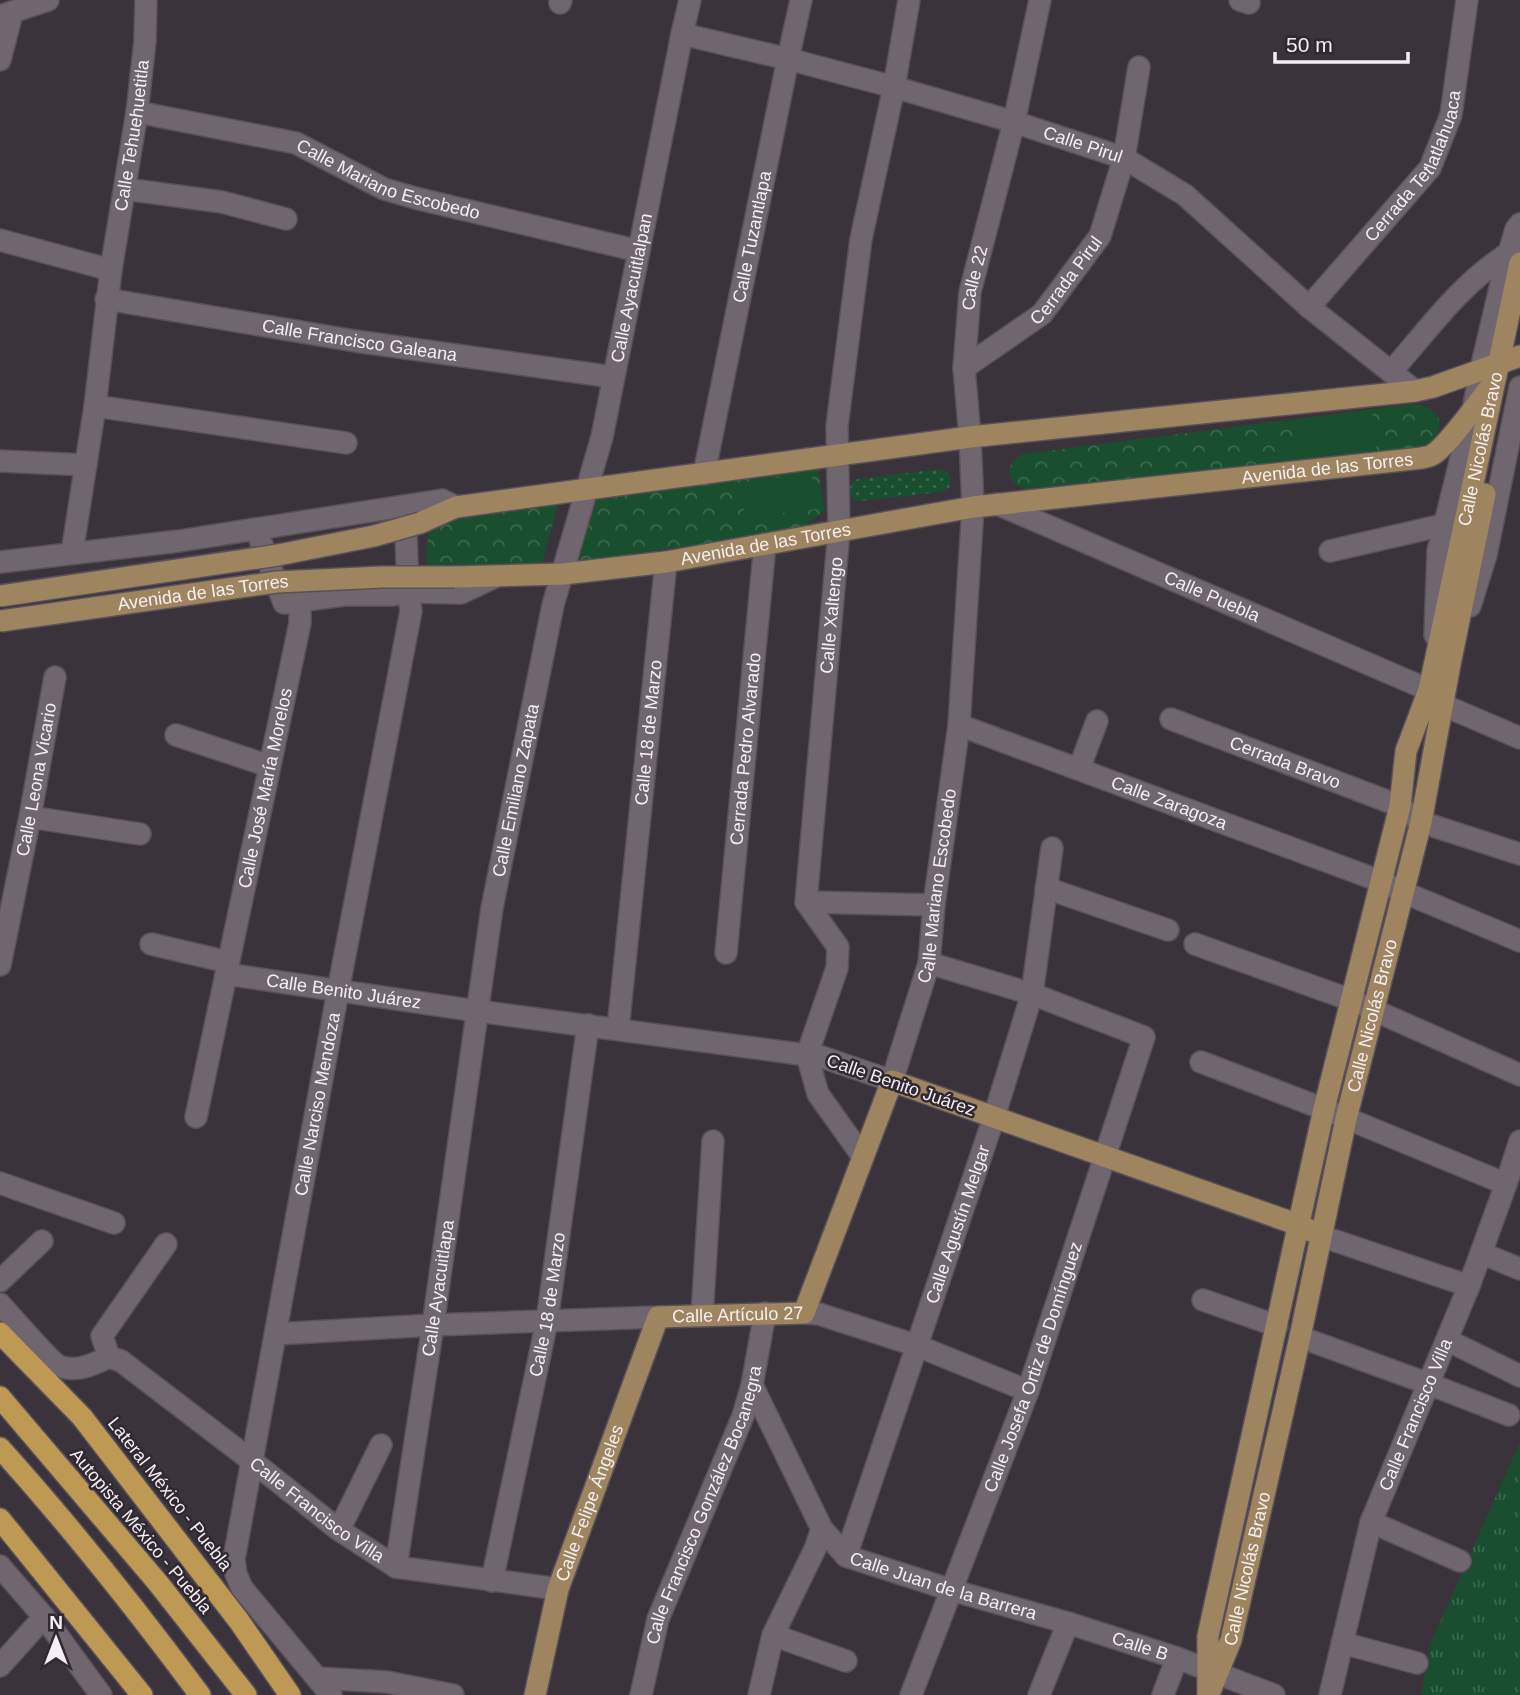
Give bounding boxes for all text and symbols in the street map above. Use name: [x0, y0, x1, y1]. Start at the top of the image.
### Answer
scale bar: [1275, 21, 1408, 65]
text: 50 m: [1286, 33, 1333, 56]
street label: Calle Tehuehuetitla: [111, 58, 153, 213]
street label: Cerrada Tetlatlahuaca: [1361, 88, 1464, 246]
street label: Calle Pirul: [1041, 122, 1125, 167]
street label: Calle Mariano Escobedo: [293, 135, 482, 223]
street label: Calle Tuzantlapa: [729, 168, 775, 305]
street label: Calle Ayacuitlalpan: [607, 212, 656, 364]
street label: Cerrada Pirul: [1027, 232, 1106, 329]
street label: Calle 22: [959, 243, 992, 311]
street label: Calle Francisco Galeana: [261, 315, 459, 365]
street label: Calle Nicolás Bravo: [1454, 370, 1507, 528]
street label: Avenida de las Torres: [1240, 449, 1414, 488]
street label: Avenida de las Torres: [679, 519, 852, 569]
street label: Calle Xaltengo: [816, 556, 847, 675]
street label: Calle Puebla: [1161, 567, 1264, 626]
street label: Avenida de las Torres: [116, 571, 289, 614]
street label: Cerrada Pedro Alvarado: [726, 652, 765, 846]
street label: Calle 18 de Marzo: [631, 659, 666, 806]
street label: Calle José María Morelos: [234, 686, 296, 890]
street label: Calle Leona Vicario: [12, 701, 60, 858]
street label: Calle Emiliano Zapata: [488, 701, 543, 879]
street label: Cerrada Bravo: [1227, 732, 1343, 792]
street label: Calle Zaragoza: [1108, 772, 1231, 834]
street label: Calle Mariano Escobedo: [913, 787, 960, 986]
street label: Calle Nicolás Bravo: [1343, 937, 1401, 1094]
street label: Calle Benito Juárez: [265, 970, 422, 1013]
street label: Calle Narciso Mendoza: [291, 1010, 344, 1197]
street label: Calle Benito Juárez: [824, 1050, 978, 1120]
street label: Calle Agustín Melgar: [922, 1142, 994, 1306]
street label: Calle Ayacuitlapa: [418, 1218, 458, 1358]
street label: Calle 18 de Marzo: [525, 1231, 569, 1379]
street label: Calle Josefa Ortiz de Domínguez: [980, 1239, 1086, 1495]
street label: Calle Artículo 27: [672, 1303, 804, 1327]
street label: Calle Francisco Villa: [1375, 1335, 1456, 1494]
street label: Calle Francisco González Bocanegra: [643, 1363, 765, 1646]
street label: Lateral México - Puebla: [104, 1413, 237, 1575]
street label: Calle Felipe Ángeles: [552, 1422, 627, 1584]
street label: Autopista México - Puebla: [66, 1444, 217, 1618]
street label: Calle Francisco Villa: [246, 1453, 389, 1567]
street label: Calle Nicolás Bravo: [1220, 1490, 1274, 1648]
street label: Calle Juan de la Barrera: [847, 1548, 1040, 1624]
north arrow: [21, 1604, 91, 1674]
text: N: [49, 1612, 63, 1633]
street label: Calle B: [1110, 1628, 1171, 1665]

